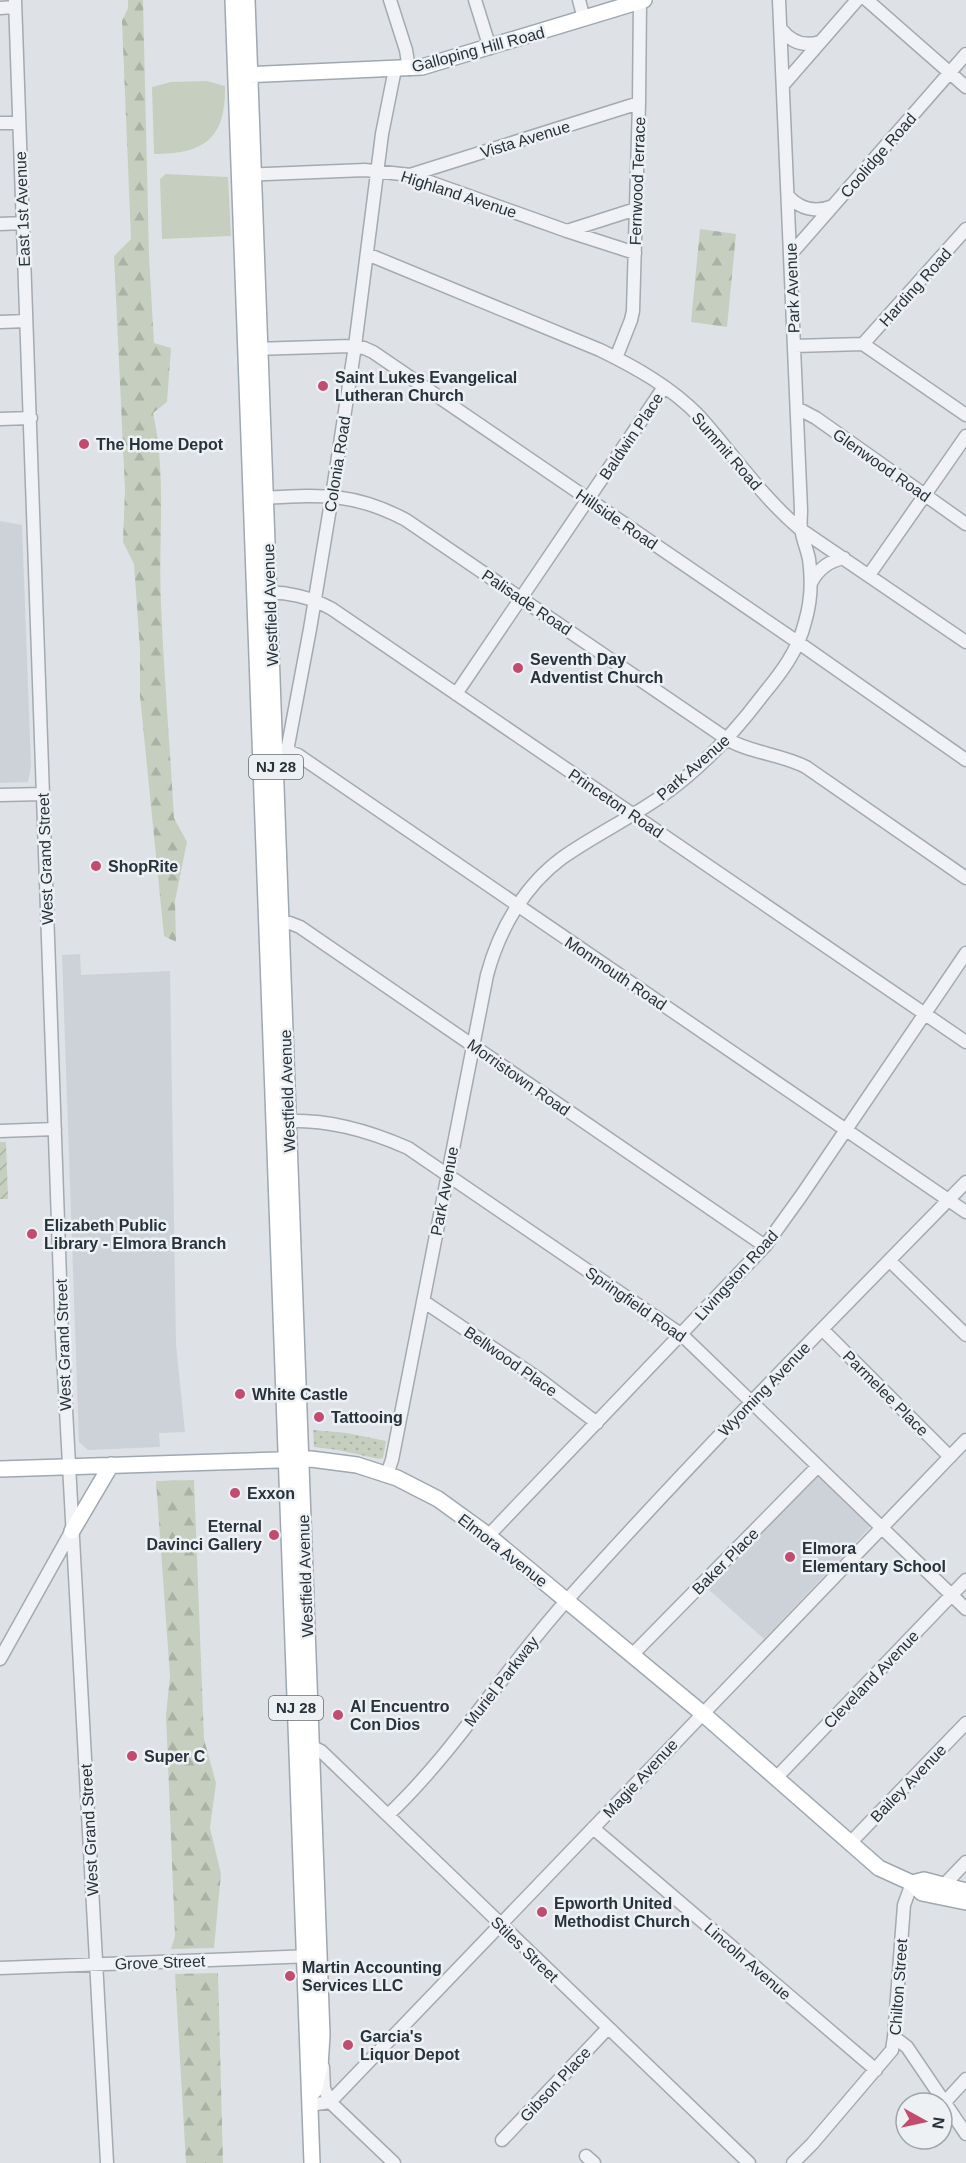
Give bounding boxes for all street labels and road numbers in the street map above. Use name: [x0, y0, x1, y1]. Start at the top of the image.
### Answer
street label: Galloping Hill Road: [410, 24, 546, 75]
street label: Coolidge Road: [837, 110, 920, 201]
street label: Fernwood Terrace: [627, 116, 648, 246]
street label: Vista Avenue: [478, 118, 572, 161]
street label: East 1st Avenue: [12, 151, 33, 267]
street label: Highland Avenue: [399, 168, 519, 221]
street label: Park Avenue: [782, 242, 803, 333]
street label: Harding Road: [876, 245, 955, 330]
street label: Baldwin Place: [596, 390, 667, 483]
street label: Summit Road: [688, 409, 765, 493]
street label: Colonia Road: [322, 415, 353, 513]
street label: Glenwood Road: [830, 426, 934, 505]
street label: Hillside Road: [573, 486, 661, 553]
street label: Westfield Avenue: [260, 543, 281, 667]
street label: Palisade Road: [479, 566, 575, 639]
street label: Park Avenue: [654, 731, 733, 803]
road number: NJ 28: [249, 755, 303, 779]
street label: Princeton Road: [565, 766, 666, 841]
street label: West Grand Street: [35, 792, 56, 925]
street label: Monmouth Road: [562, 933, 670, 1014]
street label: Westfield Avenue: [277, 1029, 298, 1153]
street label: Morristown Road: [464, 1036, 573, 1119]
street label: Park Avenue: [428, 1145, 461, 1237]
street label: Livingston Road: [692, 1227, 781, 1324]
street label: Springfield Road: [582, 1264, 689, 1345]
street label: West Grand Street: [53, 1278, 74, 1411]
street label: Bellwood Place: [461, 1323, 560, 1400]
street label: Wyoming Avenue: [715, 1339, 814, 1440]
street label: Parmelee Place: [840, 1347, 932, 1439]
street label: Elmora Avenue: [455, 1510, 551, 1590]
street label: Westfield Avenue: [295, 1514, 316, 1638]
street label: Baker Place: [689, 1525, 762, 1598]
street label: Cleveland Avenue: [821, 1627, 922, 1732]
street label: Muriel Parkway: [461, 1633, 542, 1730]
road number: NJ 28: [269, 1696, 323, 1720]
street label: Magie Avenue: [600, 1735, 681, 1821]
street label: Bailey Avenue: [867, 1741, 950, 1826]
street label: West Grand Street: [78, 1763, 101, 1896]
street label: Stiles Street: [488, 1913, 562, 1986]
street label: Lincoln Avenue: [701, 1919, 794, 2003]
street label: Chilton Street: [887, 1938, 910, 2036]
street label: Grove Street: [114, 1952, 206, 1973]
street label: Gibson Place: [517, 2044, 594, 2125]

